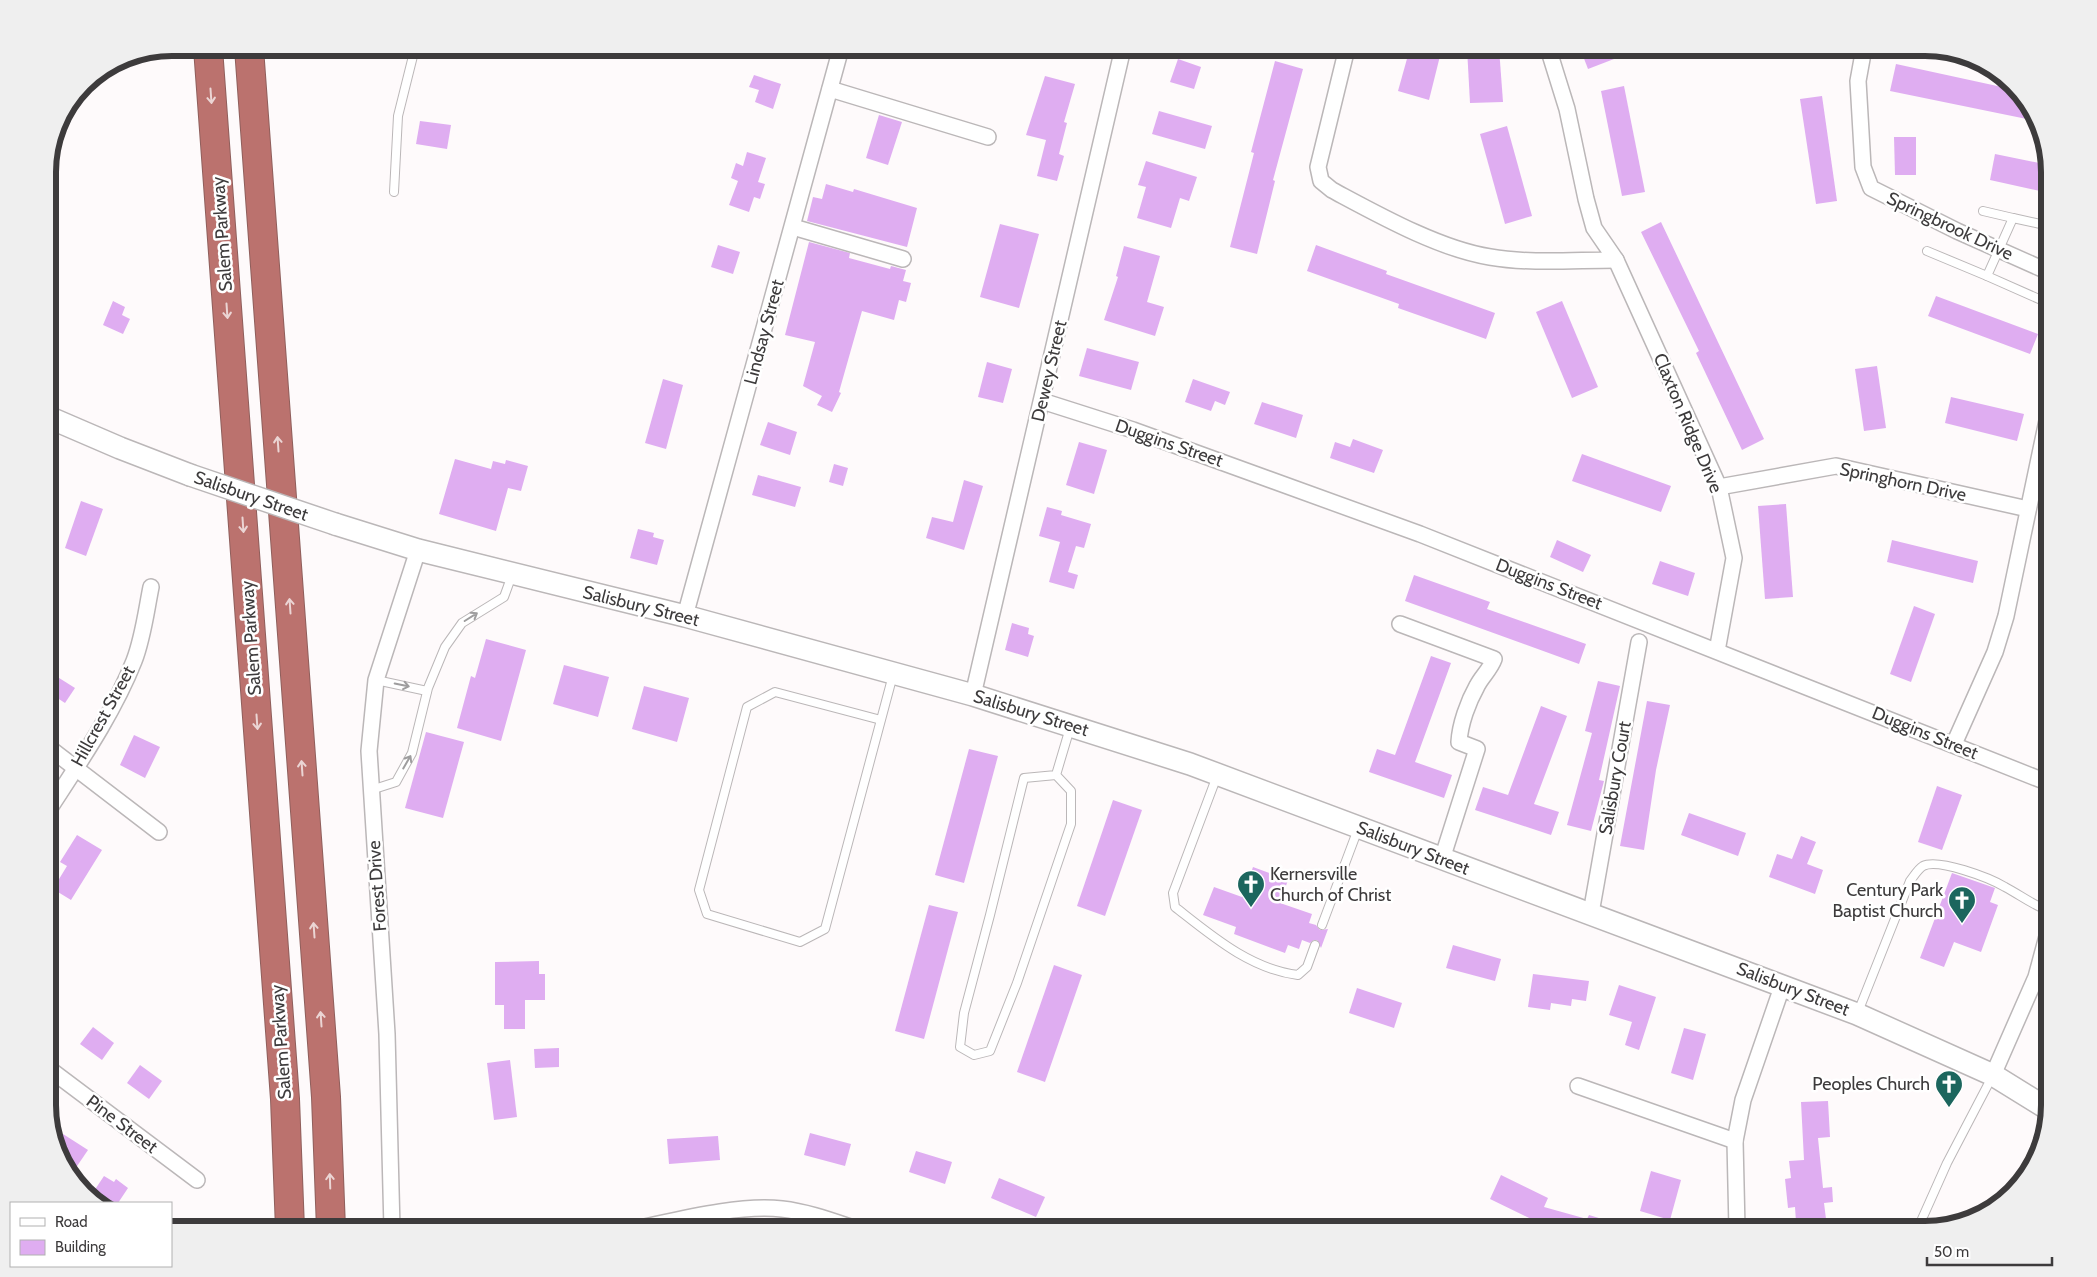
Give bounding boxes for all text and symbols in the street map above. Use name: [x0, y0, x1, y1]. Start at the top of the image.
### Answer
one-way arrow: [207, 88, 216, 104]
street label: Salem Parkway: [207, 176, 237, 292]
street label: Springbrook Drive: [1883, 187, 2017, 265]
street label: Lindsay Street: [739, 277, 789, 387]
one-way arrow: [222, 302, 232, 318]
street label: Dewey Street: [1027, 318, 1071, 424]
street label: Claxton Ridge Drive: [1649, 350, 1727, 496]
street label: Duggins Street: [1112, 414, 1226, 472]
one-way arrow: [274, 436, 283, 452]
street label: Springhorn Drive: [1838, 458, 1968, 506]
street label: Salisbury Street: [191, 466, 311, 526]
one-way arrow: [238, 517, 248, 533]
street label: Duggins Street: [1493, 554, 1605, 614]
street label: Salem Parkway: [236, 580, 266, 696]
street label: Salisbury Street: [581, 581, 701, 631]
one-way arrow: [286, 598, 295, 614]
one-way arrow: [464, 612, 478, 622]
street label: Hillcrest Street: [66, 662, 140, 770]
one-way arrow: [393, 681, 409, 690]
street label: Salisbury Street: [971, 685, 1091, 741]
street label: Duggins Street: [1869, 702, 1981, 764]
one-way arrow: [253, 714, 262, 730]
street label: Salisbury Court: [1594, 720, 1636, 836]
one-way arrow: [402, 756, 412, 770]
one-way arrow: [298, 760, 307, 776]
street label: Salisbury Street: [1353, 816, 1473, 880]
street label: Forest Drive: [363, 840, 391, 932]
place label: Kernersville Church of Christ: [1270, 863, 1391, 906]
church icon: Kernersville Church of Christ: [1236, 869, 1266, 908]
place label: Century Park Baptist Church: [1833, 879, 1944, 922]
church icon: Century Park Baptist Church: [1947, 885, 1977, 924]
one-way arrow: [310, 922, 319, 938]
street label: Salisbury Street: [1733, 957, 1853, 1021]
street label: Salem Parkway: [266, 984, 296, 1100]
one-way arrow: [316, 1011, 325, 1027]
church icon: Peoples Church: [1934, 1069, 1964, 1108]
place label: Peoples Church: [1812, 1073, 1930, 1095]
street label: Pine Street: [82, 1090, 162, 1158]
one-way arrow: [325, 1173, 335, 1190]
legend: [10, 1202, 172, 1267]
text: Road: [55, 1213, 88, 1231]
scale bar: [1927, 1234, 2052, 1266]
text: Building: [55, 1238, 106, 1256]
text: 50 m: [1934, 1243, 1969, 1261]

